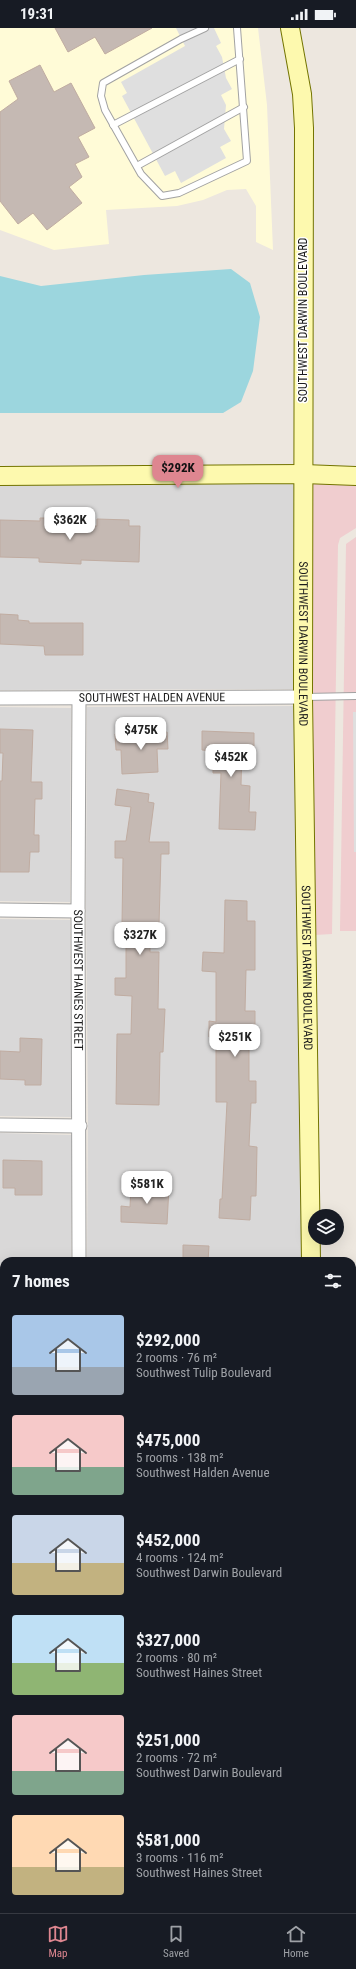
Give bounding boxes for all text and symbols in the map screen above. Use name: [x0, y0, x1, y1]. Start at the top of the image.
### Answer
text: 19:31: [20, 5, 54, 23]
street label: SOUTHWEST DARWIN BOULEVARD: [296, 237, 310, 402]
pin: $292K: [150, 455, 206, 489]
text: $292K: [161, 460, 195, 475]
pin: $362K: [42, 507, 98, 541]
text: $362K: [53, 512, 87, 527]
street label: SOUTHWEST DARWIN BOULEVARD: [296, 561, 310, 727]
street label: SOUTHWEST HALDEN AVENUE: [79, 690, 225, 705]
pin: $475K: [113, 717, 169, 751]
text: $475K: [124, 722, 158, 737]
pin: $452K: [203, 744, 259, 778]
text: $452K: [214, 749, 248, 764]
street label: SOUTHWEST DARWIN BOULEVARD: [299, 885, 315, 1051]
street label: SOUTHWEST HAINES STREET: [71, 909, 85, 1051]
pin: $327K: [112, 922, 168, 956]
text: $327K: [123, 927, 157, 942]
pin: $251K: [207, 1024, 263, 1058]
text: $251K: [218, 1029, 252, 1044]
pin: $581K: [119, 1171, 175, 1205]
text: $581K: [130, 1176, 164, 1191]
map controls: [308, 1209, 344, 1245]
button: layers: [308, 1209, 344, 1245]
icon: filters: [322, 1270, 344, 1292]
text: 7 homes: [12, 1271, 70, 1291]
text: $292,000: [136, 1330, 200, 1350]
icon: home: [44, 1331, 92, 1379]
text: 2 rooms · 76 m²: [136, 1350, 217, 1365]
text: Southwest Tulip Boulevard: [136, 1365, 271, 1380]
text: $475,000: [136, 1430, 200, 1450]
icon: home: [44, 1431, 92, 1479]
text: 5 rooms · 138 m²: [136, 1450, 223, 1465]
text: Southwest Halden Avenue: [136, 1465, 270, 1480]
text: $452,000: [136, 1530, 200, 1550]
icon: home: [44, 1531, 92, 1579]
text: 4 rooms · 124 m²: [136, 1550, 223, 1565]
text: Southwest Darwin Boulevard: [136, 1565, 282, 1580]
text: $327,000: [136, 1630, 200, 1650]
icon: home: [44, 1631, 92, 1679]
text: 2 rooms · 80 m²: [136, 1650, 217, 1665]
text: Southwest Haines Street: [136, 1665, 262, 1680]
text: $251,000: [136, 1730, 200, 1750]
icon: home: [44, 1731, 92, 1779]
text: 2 rooms · 72 m²: [136, 1750, 217, 1765]
text: Southwest Darwin Boulevard: [136, 1765, 282, 1780]
text: $581,000: [136, 1830, 200, 1850]
icon: home: [44, 1831, 92, 1879]
text: 3 rooms · 116 m²: [136, 1850, 223, 1865]
text: Southwest Haines Street: [136, 1865, 262, 1880]
tab: Map: [47, 1923, 69, 1960]
tab: Saved: [163, 1923, 189, 1960]
tab: Home: [283, 1923, 309, 1960]

